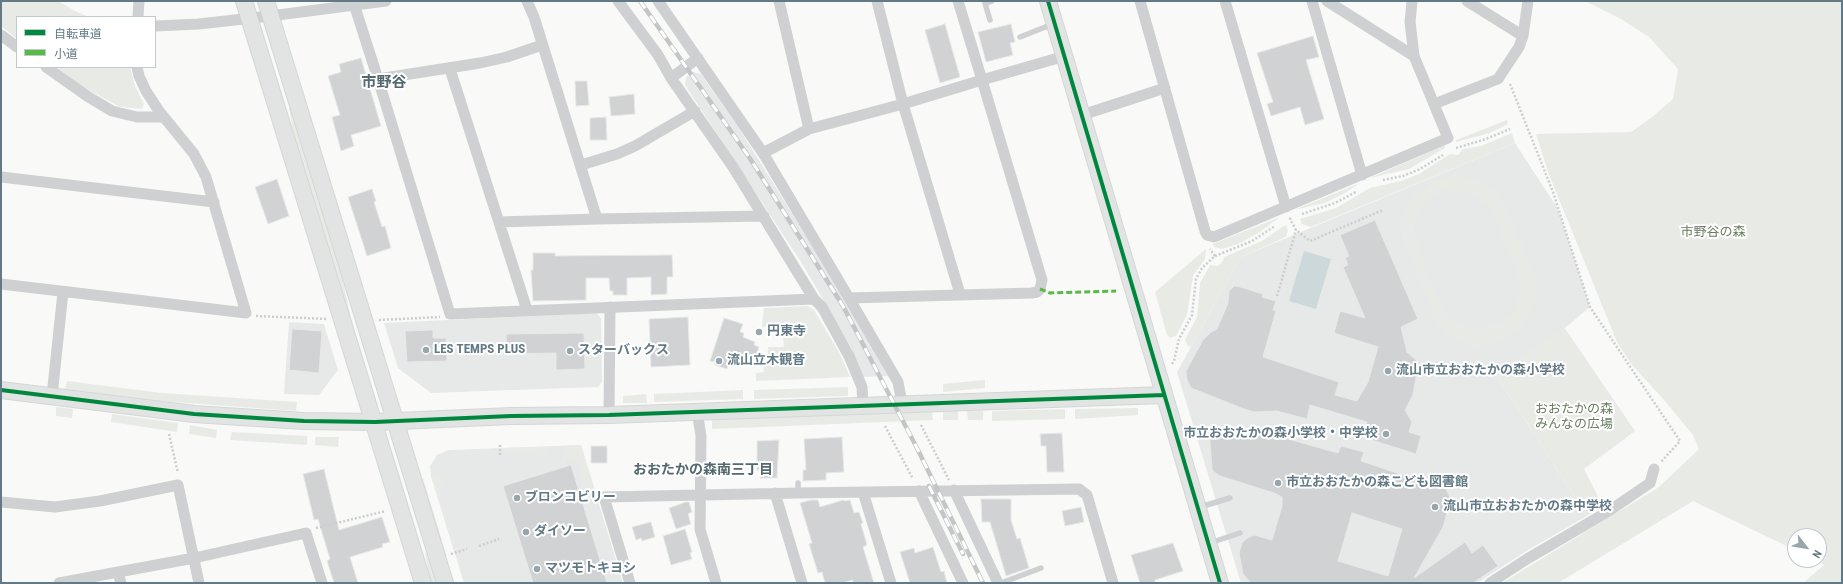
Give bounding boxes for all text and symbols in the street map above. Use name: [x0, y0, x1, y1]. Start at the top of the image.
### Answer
legend: [16, 16, 156, 68]
text: 自転車道: [54, 27, 102, 41]
text: 小道: [54, 47, 78, 61]
district label: 市野谷: [362, 74, 406, 92]
park label: 市野谷の森: [1681, 225, 1745, 241]
place label: 円東寺: [767, 324, 806, 340]
marker: 円東寺: [754, 327, 764, 337]
place label: LES TEMPS PLUS: [434, 342, 525, 358]
place label: スターバックス: [578, 343, 669, 359]
marker: LES TEMPS PLUS: [421, 345, 431, 355]
marker: スターバックス: [565, 346, 575, 356]
place label: 流山立木観音: [727, 353, 805, 369]
marker: 流山立木観音: [714, 356, 724, 366]
place label: 流山市立おおたかの森小学校: [1396, 363, 1565, 379]
marker: 流山市立おおたかの森小学校: [1383, 366, 1393, 376]
park label: おおたかの森 みんなの広場: [1535, 402, 1613, 433]
place label: 市立おおたかの森小学校・中学校: [1183, 426, 1378, 442]
marker: 市立おおたかの森小学校・中学校: [1381, 429, 1391, 439]
district label: おおたかの森南三丁目: [633, 462, 773, 478]
place label: 市立おおたかの森こども図書館: [1286, 475, 1468, 491]
marker: 市立おおたかの森こども図書館: [1273, 478, 1283, 488]
place label: ブロンコビリー: [525, 490, 616, 506]
marker: ブロンコビリー: [512, 493, 522, 503]
place label: 流山市立おおたかの森中学校: [1443, 499, 1612, 515]
marker: 流山市立おおたかの森中学校: [1430, 502, 1440, 512]
place label: ダイソー: [534, 524, 586, 540]
marker: ダイソー: [521, 527, 531, 537]
north arrow: [1787, 528, 1827, 568]
text: N: [1810, 548, 1824, 560]
place label: マツモトキヨシ: [545, 561, 636, 577]
marker: マツモトキヨシ: [532, 564, 542, 574]

